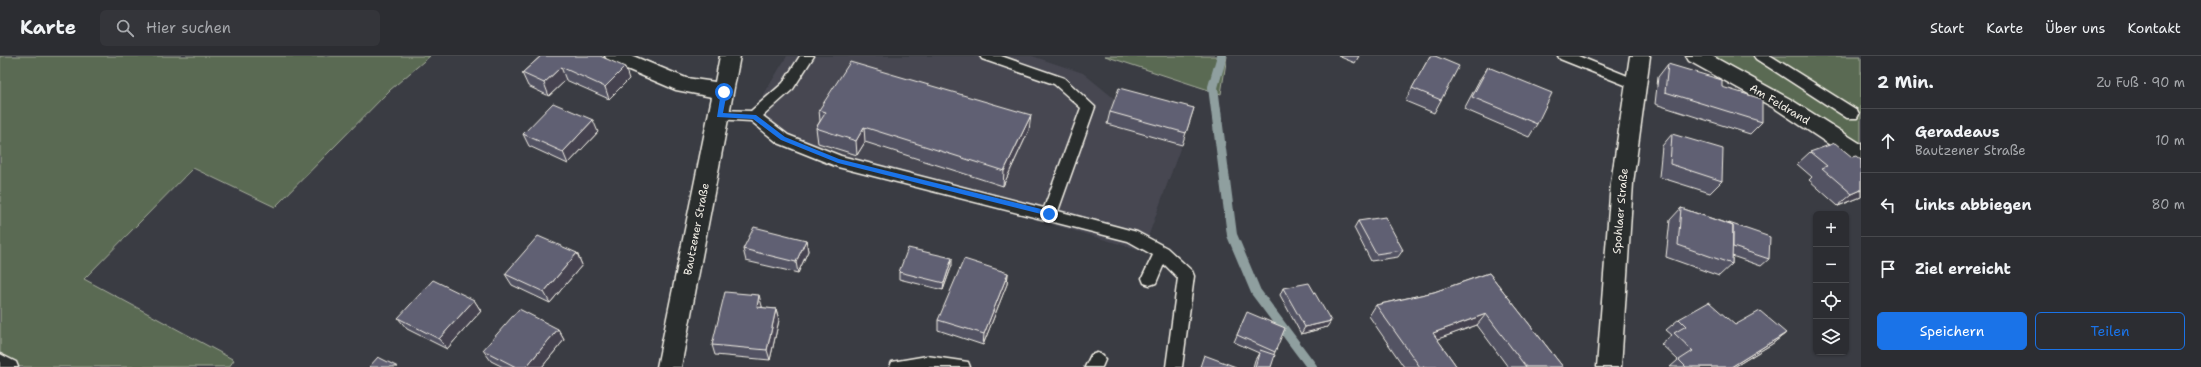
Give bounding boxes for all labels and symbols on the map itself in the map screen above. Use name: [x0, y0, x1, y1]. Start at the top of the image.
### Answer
street label: Am Feldrand: [1747, 81, 1813, 128]
route start: [715, 83, 733, 101]
street label: Spohlaer Straße: [1609, 168, 1632, 255]
street label: Bautzener Straße: [680, 182, 713, 276]
route end: [1040, 205, 1058, 223]

